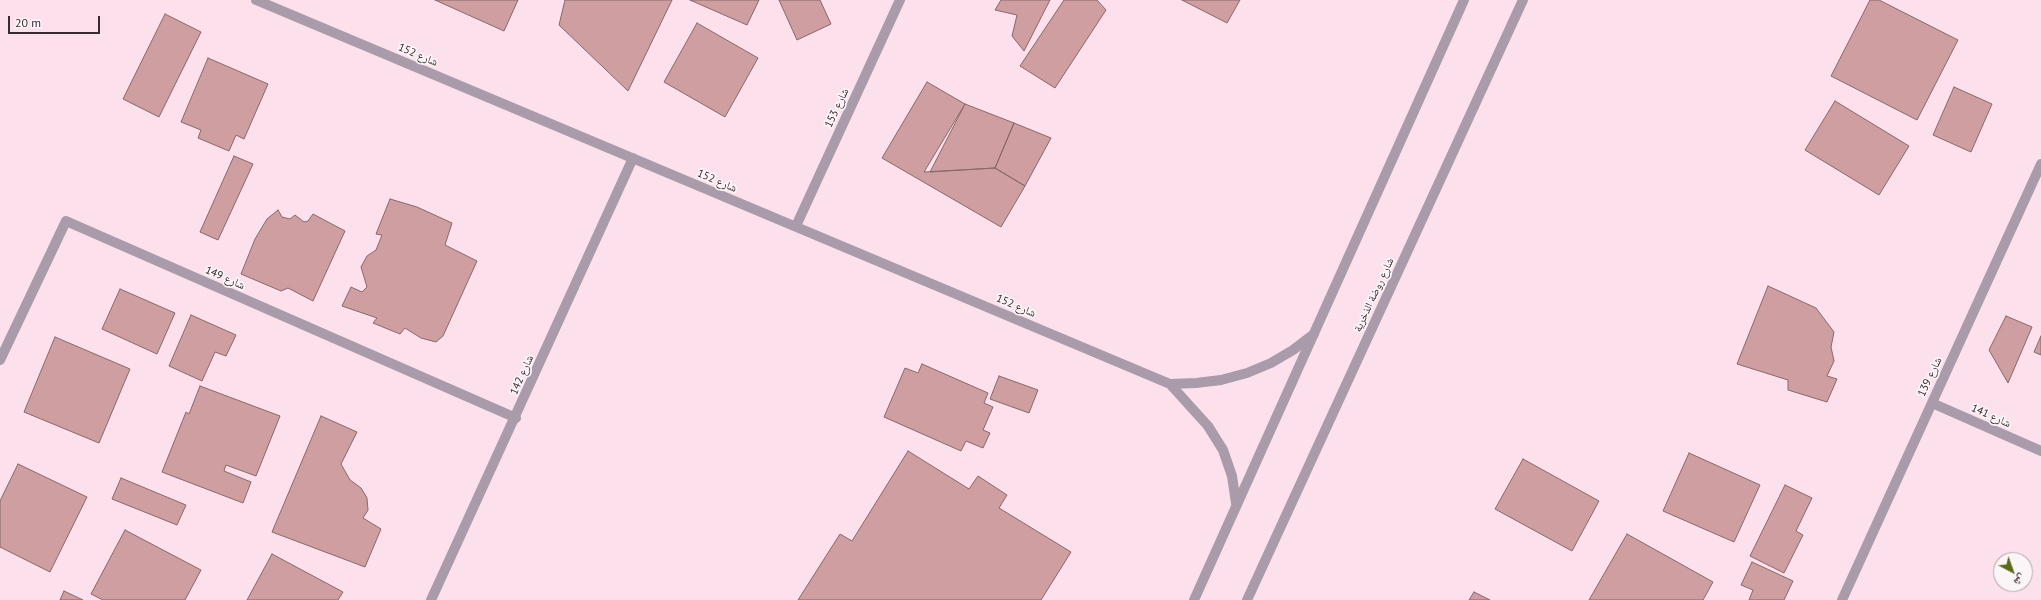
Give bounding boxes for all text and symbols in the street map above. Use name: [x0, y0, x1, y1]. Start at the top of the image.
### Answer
scale bar: [10, 8, 102, 34]
text: 20 m: [15, 15, 41, 30]
street label: شارع 152: [396, 41, 440, 69]
street label: شارع 153: [822, 86, 852, 130]
street label: شارع 152: [695, 167, 739, 195]
street label: شارع روضة الذخرية: [1351, 256, 1397, 334]
street label: شارع 149: [203, 263, 247, 293]
street label: شارع 152: [994, 292, 1038, 320]
street label: شارع 142: [507, 353, 537, 397]
street label: شارع 139: [1915, 355, 1945, 399]
street label: شارع 141: [1969, 401, 2013, 431]
north arrow: [1993, 552, 2033, 592]
text: ش: [2011, 571, 2029, 589]

